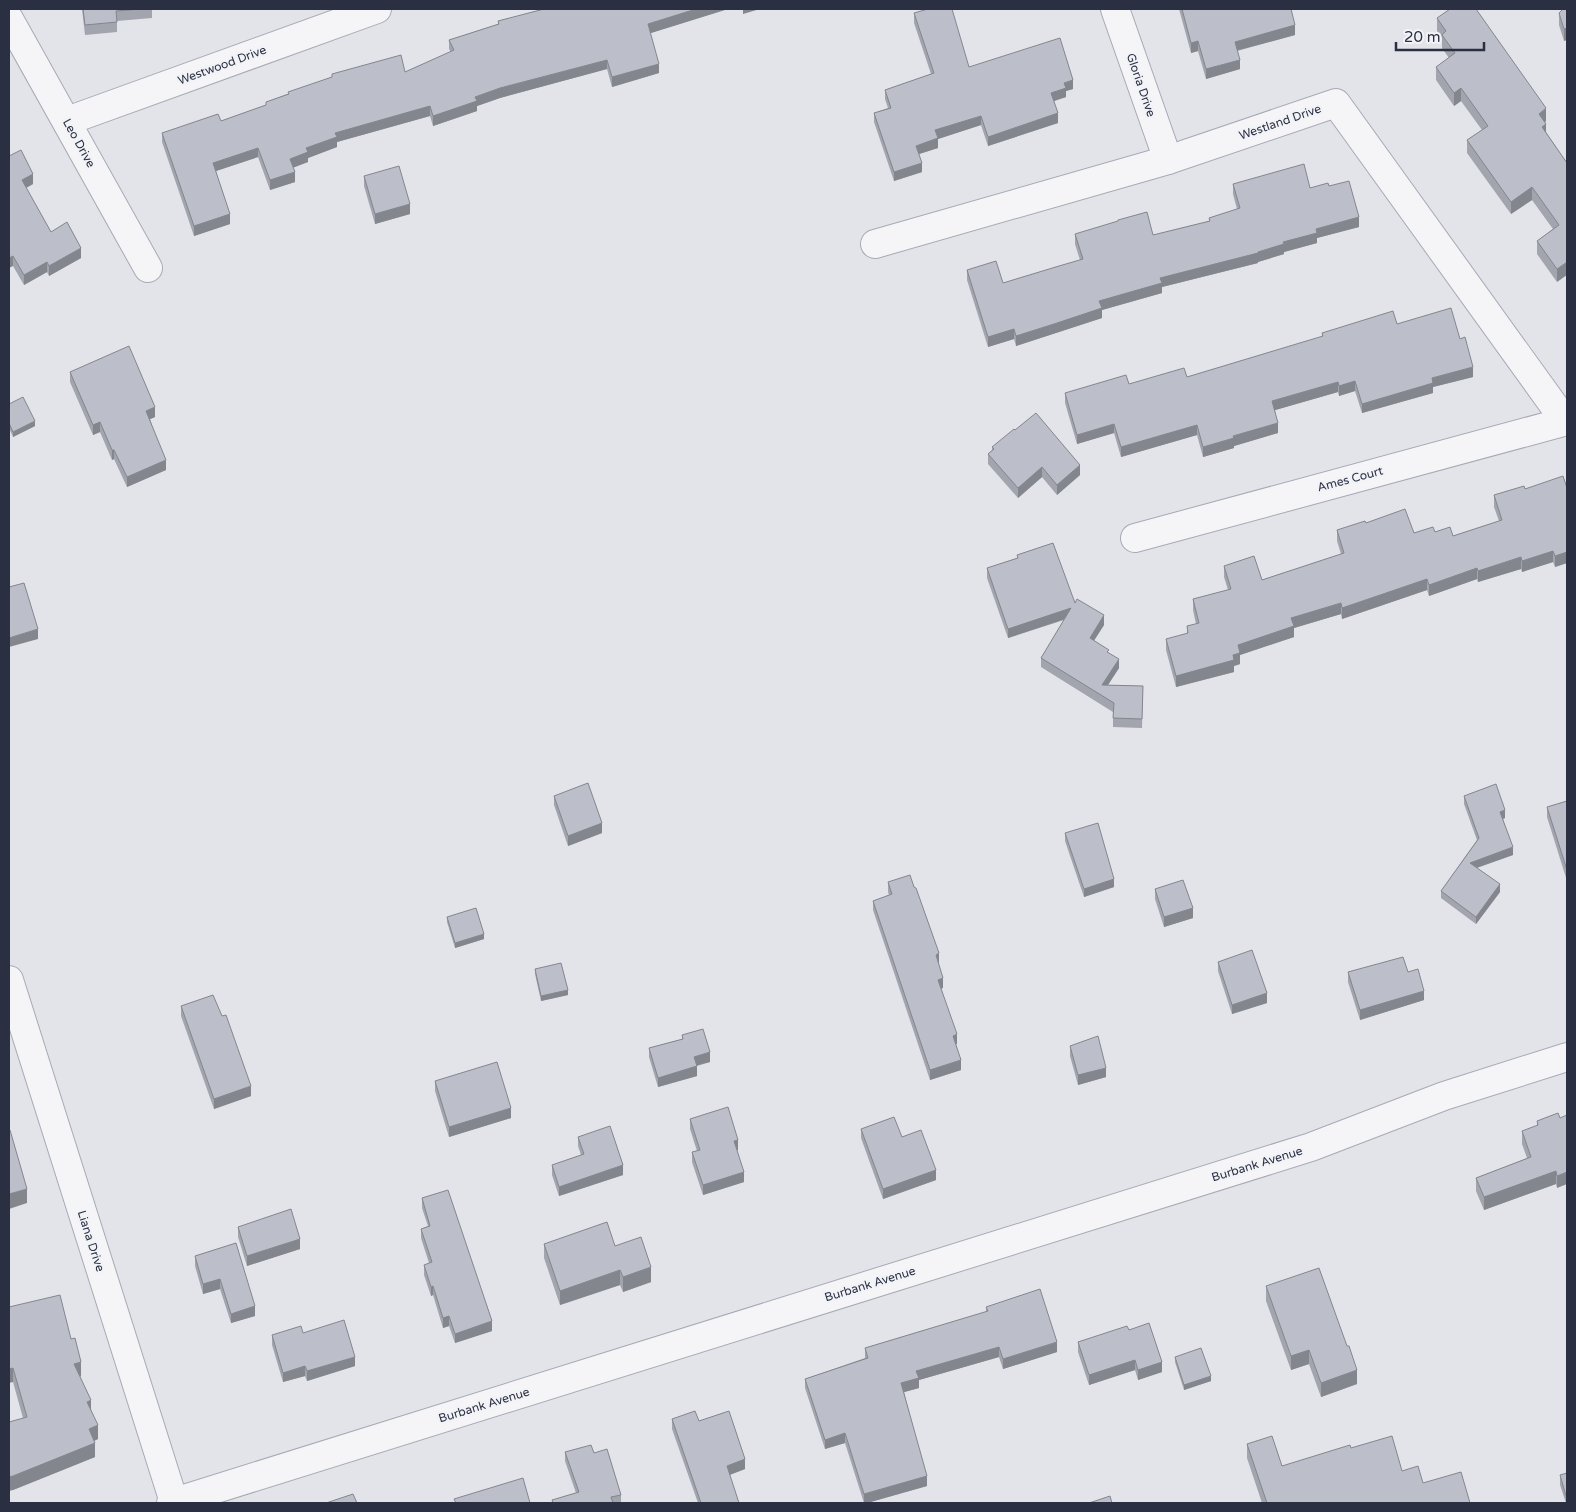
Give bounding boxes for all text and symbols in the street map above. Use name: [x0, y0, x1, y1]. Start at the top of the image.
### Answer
scale bar: [1396, 20, 1484, 52]
text: 20 m: [1404, 28, 1441, 46]
street label: Westwood Drive: [176, 42, 268, 87]
street label: Gloria Drive: [1124, 51, 1158, 119]
street label: Westland Drive: [1237, 101, 1323, 143]
street label: Leo Drive: [60, 116, 98, 170]
street label: Ames Court: [1316, 463, 1385, 494]
street label: Burbank Avenue: [1210, 1143, 1304, 1184]
street label: Liana Drive: [75, 1209, 108, 1273]
street label: Burbank Avenue: [823, 1263, 917, 1304]
street label: Burbank Avenue: [437, 1384, 531, 1425]

